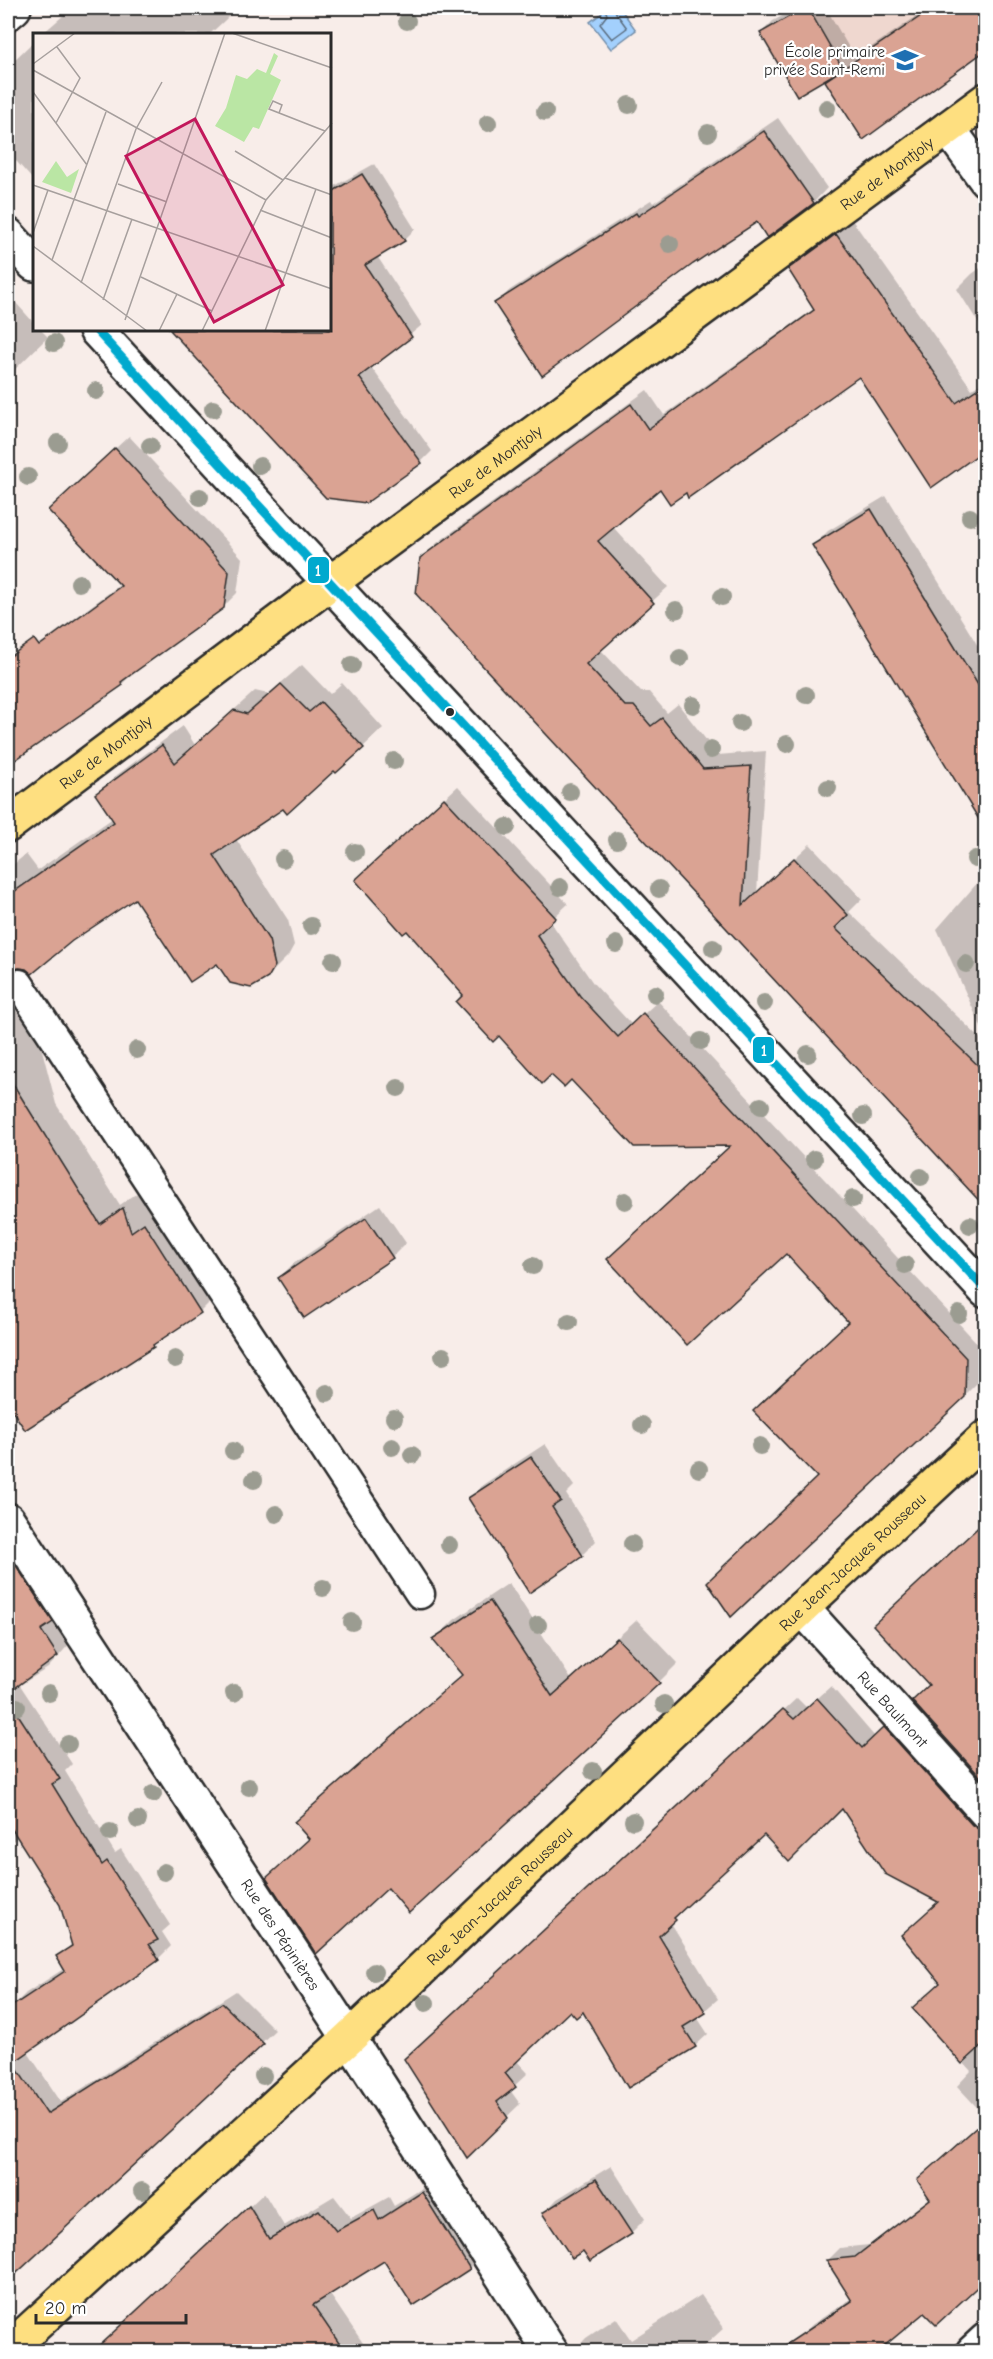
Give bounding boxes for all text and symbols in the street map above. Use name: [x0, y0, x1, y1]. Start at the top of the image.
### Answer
inset map: [33, 33, 332, 332]
place label: École primaire privée Saint-Remi: [764, 42, 885, 79]
school or university icon: École primaire privée Saint-Remi: [890, 45, 920, 75]
street label: Rue de Montjoly: [837, 133, 938, 214]
street label: Rue de Montjoly: [446, 421, 547, 502]
line badge: 1: [307, 556, 330, 584]
text: 1: [315, 562, 321, 580]
unlabelled marker: [444, 706, 456, 718]
street label: Rue de Montjoly: [56, 711, 157, 793]
line badge: 1: [752, 1036, 775, 1064]
text: 1: [761, 1042, 767, 1060]
street label: Rue Jean-Jacques Rousseau: [776, 1490, 930, 1635]
street label: Rue Baulmont: [853, 1668, 932, 1752]
street label: Rue Jean-Jacques Rousseau: [423, 1823, 576, 1970]
street label: Rue des Pépinières: [237, 1876, 323, 1994]
scale bar: [36, 2287, 186, 2325]
text: 20 m: [45, 2298, 86, 2319]

